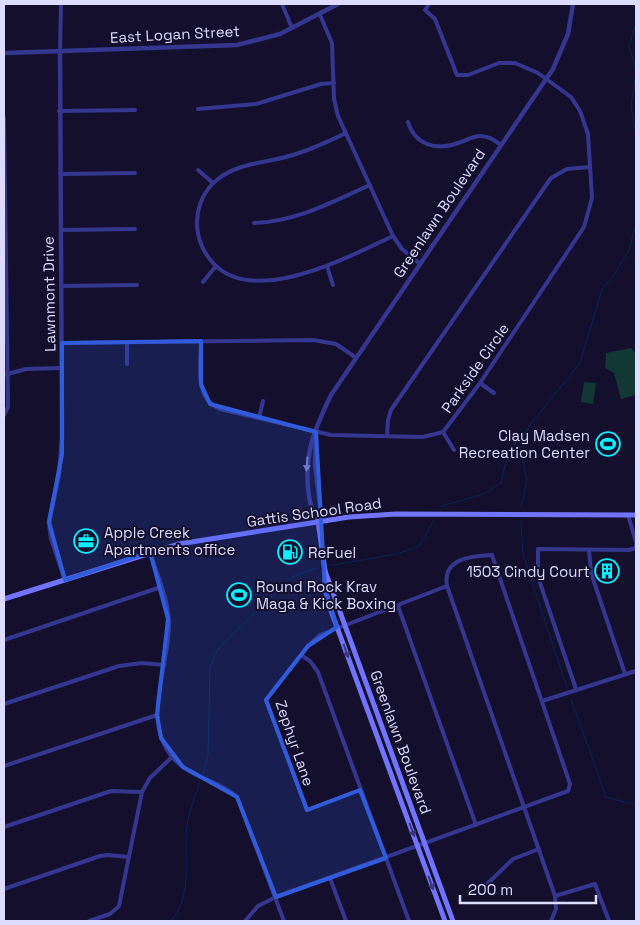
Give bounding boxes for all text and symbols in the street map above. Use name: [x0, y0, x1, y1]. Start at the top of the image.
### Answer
street label: East Logan Street: [110, 21, 241, 47]
street label: Greenlawn Boulevard: [389, 145, 489, 281]
street label: Lawnmont Drive: [38, 236, 60, 352]
street label: Parkside Circle: [437, 319, 513, 417]
place label: Clay Madsen Recreation Center: [459, 426, 590, 462]
sports icon: Clay Madsen Recreation Center: [595, 431, 621, 457]
one-way arrow: [303, 456, 311, 472]
street label: Gattis School Road: [245, 493, 383, 531]
place label: Apple Creek Apartments office: [104, 523, 235, 559]
office icon: Apple Creek Apartments office: [73, 528, 99, 554]
fuel station icon: ReFuel: [277, 539, 303, 565]
place label: ReFuel: [308, 543, 356, 562]
building icon: 1503 Cindy Court: [594, 558, 620, 584]
place label: 1503 Cindy Court: [466, 562, 590, 581]
place label: Round Rock Krav Maga & Kick Boxing: [256, 577, 396, 613]
sports icon: Round Rock Krav Maga & Kick Boxing: [226, 582, 252, 608]
one-way arrow: [342, 644, 350, 659]
street label: Greenlawn Boulevard: [366, 668, 436, 816]
street label: Zephyr Lane: [271, 698, 319, 789]
one-way arrow: [408, 823, 416, 838]
scale bar: [460, 872, 596, 904]
one-way arrow: [428, 876, 435, 891]
text: 200 m: [468, 880, 513, 899]

